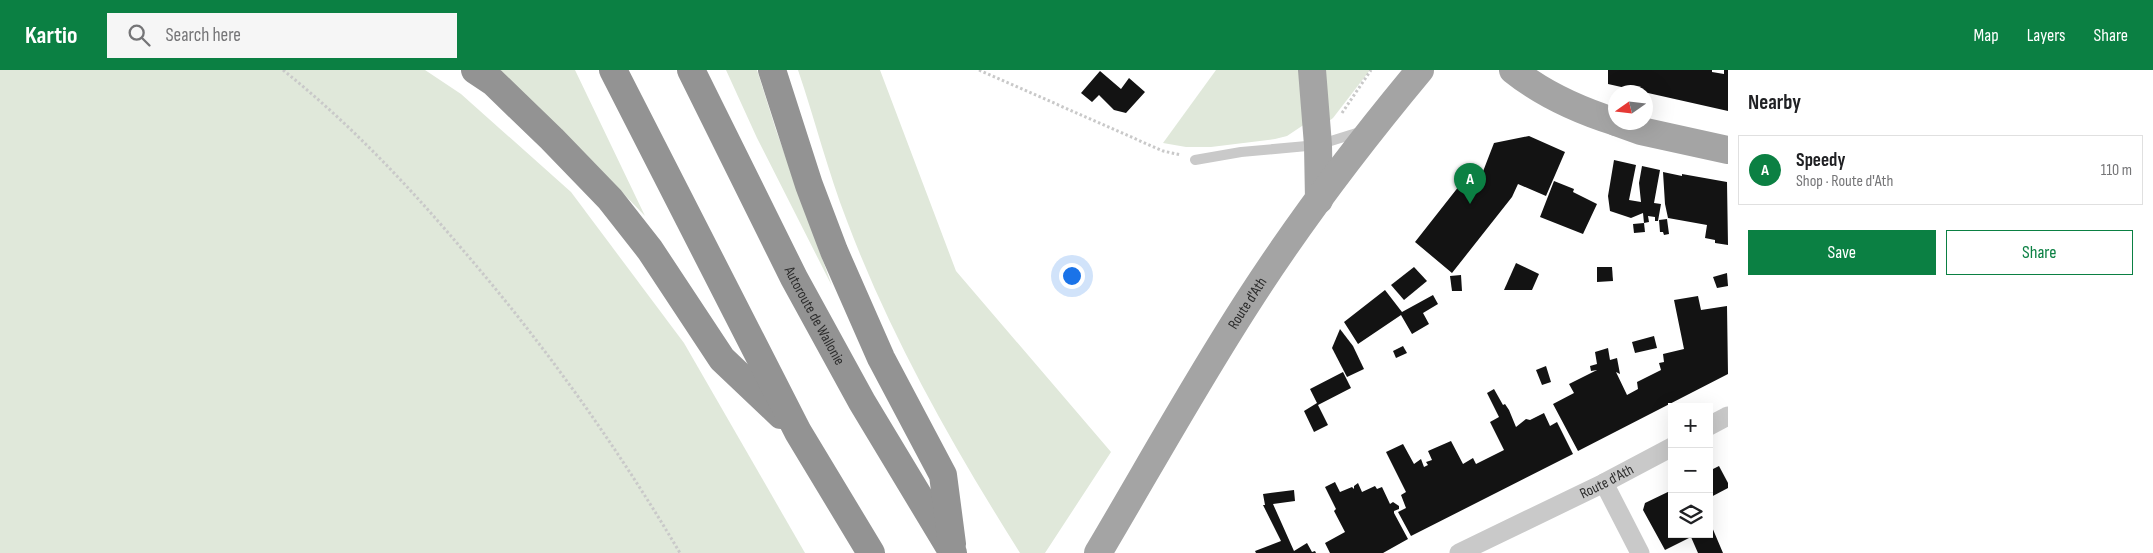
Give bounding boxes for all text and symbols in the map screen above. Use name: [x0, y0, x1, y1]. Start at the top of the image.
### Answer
search box: [107, 13, 457, 58]
text: Kartio: [25, 21, 77, 50]
icon: search: [125, 21, 153, 49]
text: Search here: [165, 24, 241, 47]
text: Map: [1974, 25, 1999, 46]
text: Layers: [2027, 25, 2066, 46]
text: Share: [2094, 25, 2128, 46]
north arrow: [1608, 85, 1653, 130]
text: Nearby: [1748, 90, 1801, 115]
text: Speedy: [1796, 149, 1845, 172]
text: A: [1761, 161, 1769, 180]
text: 110 m: [2101, 161, 2132, 180]
pin: A: [1454, 163, 1486, 204]
text: Shop · Route d'Ath: [1796, 172, 1893, 191]
button: Save: [1748, 230, 1936, 275]
button: Share: [1946, 230, 2133, 275]
street label: Autoroute de Wallonie: [780, 262, 849, 368]
your location: [1059, 263, 1085, 289]
street label: Route d'Ath: [1223, 273, 1271, 333]
map controls: [1668, 403, 1713, 538]
button: +: [1668, 403, 1713, 448]
button: −: [1668, 448, 1713, 493]
street label: Route d'Ath: [1576, 460, 1637, 503]
button: layers: [1668, 493, 1713, 538]

